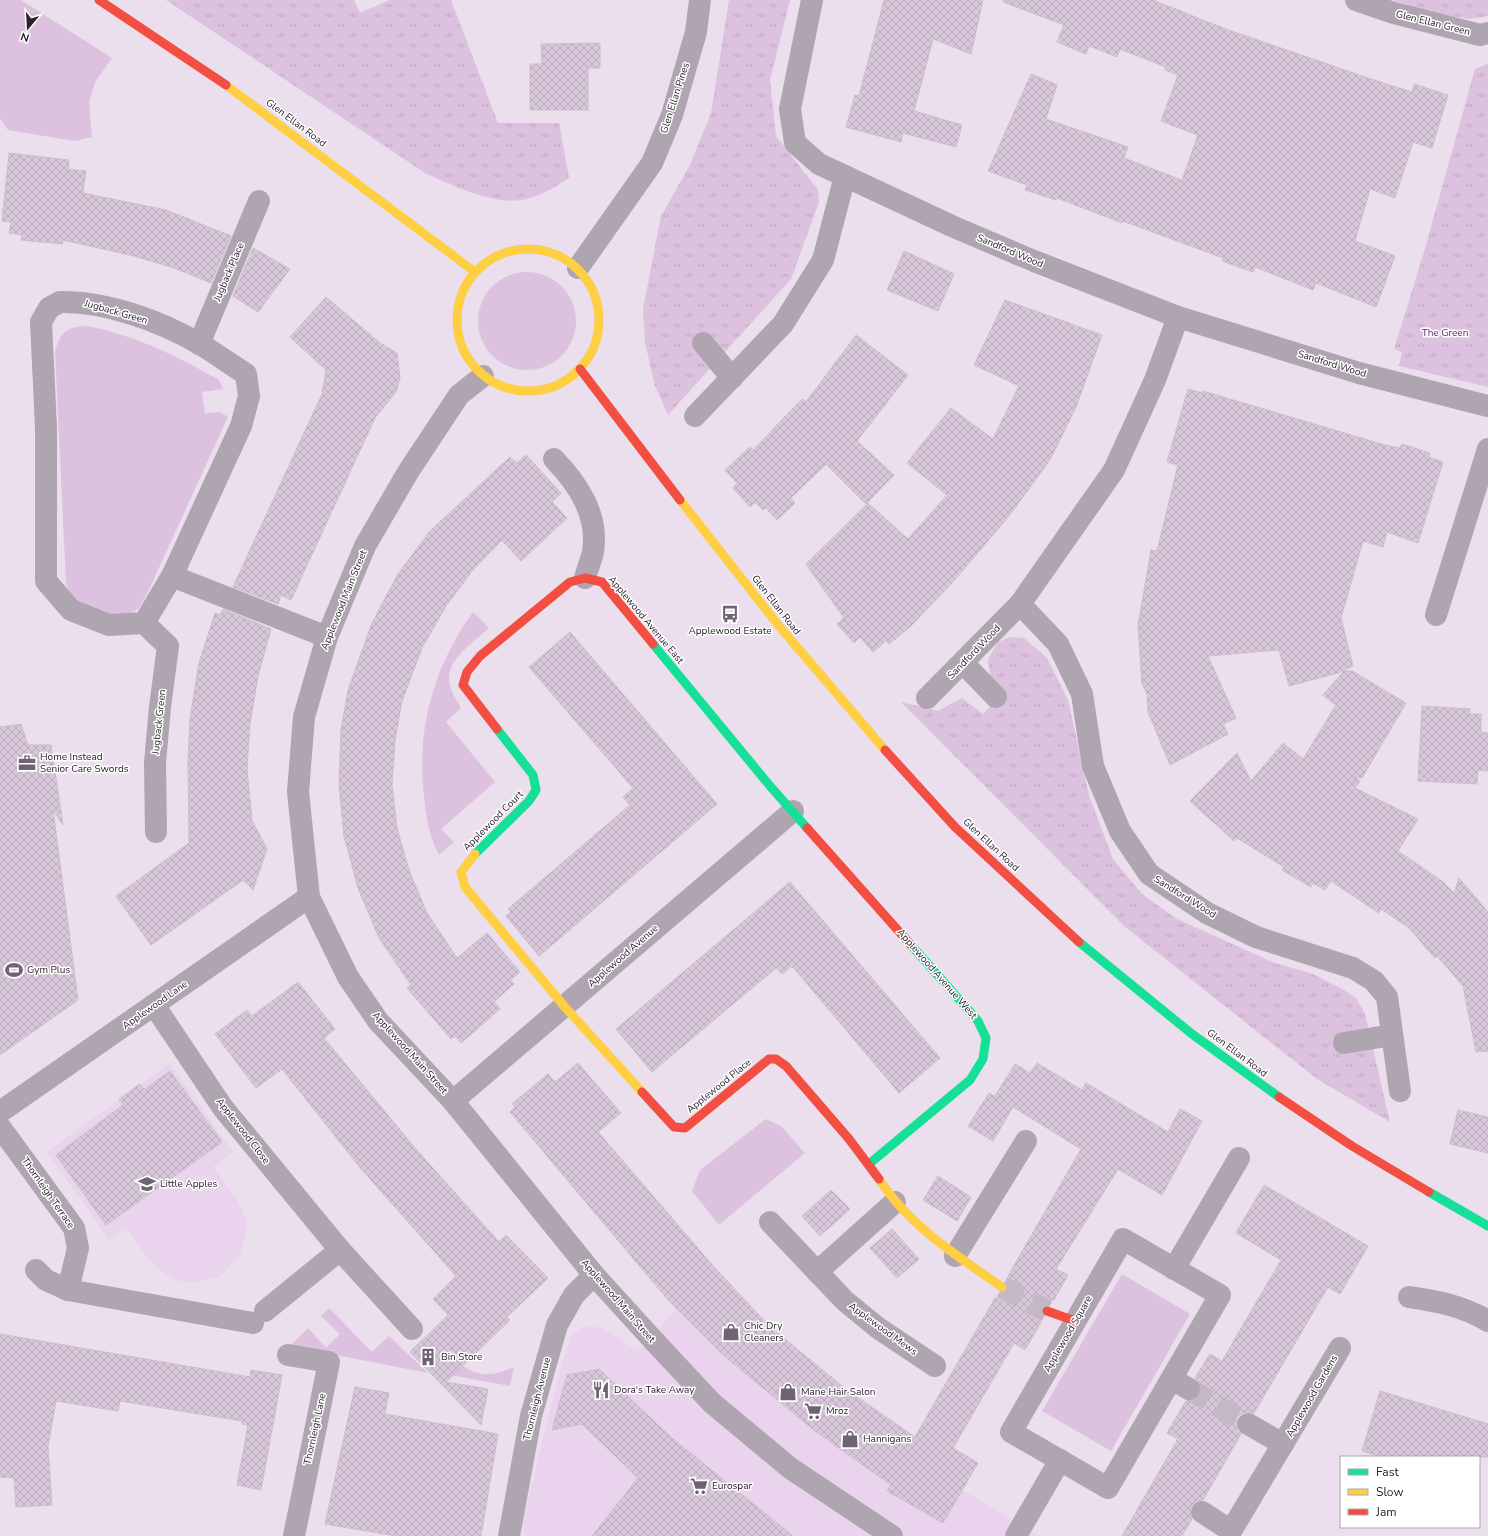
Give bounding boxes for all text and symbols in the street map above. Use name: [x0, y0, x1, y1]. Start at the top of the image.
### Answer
street label: Glen Ellan Green: [1394, 7, 1472, 39]
north arrow: [8, 8, 48, 48]
text: N: [19, 29, 31, 45]
street label: Glen Ellan Pines: [657, 61, 693, 135]
street label: Glen Ellan Road: [263, 96, 329, 150]
street label: Sandford Wood: [975, 231, 1046, 271]
street label: Jugback Place: [210, 241, 248, 304]
street label: Jugback Green: [82, 296, 149, 328]
park label: The Green: [1422, 326, 1468, 340]
street label: Sandford Wood: [1296, 347, 1368, 381]
street label: Applewood Main Street: [318, 547, 371, 652]
street label: Glen Ellan Road: [748, 572, 804, 638]
street label: Applewood Avenue East: [605, 573, 687, 667]
bus stop icon: Applewood Estate: [720, 604, 740, 624]
street label: Sandford Wood: [944, 621, 1004, 682]
place label: Applewood Estate: [688, 624, 772, 638]
street label: Jugback Green: [149, 689, 169, 756]
place label: Home Instead Senior Care Swords: [40, 750, 129, 776]
office icon: Home Instead Senior Care Swords: [17, 753, 37, 773]
street label: Applewood Court: [460, 787, 527, 854]
street label: Glen Ellan Road: [960, 815, 1022, 875]
street label: Sandford Wood: [1151, 872, 1219, 922]
street label: Applewood Avenue: [585, 922, 661, 990]
street label: Applewood Avenue West: [894, 926, 981, 1023]
sports icon: Gym Plus: [4, 960, 24, 980]
place label: Gym Plus: [27, 963, 70, 977]
street label: Applewood Lane: [120, 977, 190, 1033]
street label: Applewood Main Street: [369, 1009, 451, 1098]
street label: Glen Ellan Road: [1204, 1026, 1270, 1080]
street label: Applewood Place: [684, 1056, 754, 1116]
street label: Applewood Close: [213, 1095, 273, 1167]
street label: Thornleigh Terrace: [18, 1155, 78, 1231]
school or university icon: Little Apples: [137, 1174, 157, 1194]
place label: Little Apples: [160, 1177, 218, 1191]
street label: Applewood Main Street: [578, 1256, 659, 1346]
street label: Applewood Square: [1040, 1293, 1096, 1375]
street label: Applewood Mews: [846, 1299, 920, 1359]
place label: Chic Dry Cleaners: [744, 1319, 784, 1345]
shop icon: Chic Dry Cleaners: [721, 1322, 741, 1342]
building icon: Bin Store: [418, 1347, 438, 1367]
place label: Bin Store: [441, 1350, 482, 1364]
street label: Applewood Gardens: [1283, 1352, 1341, 1440]
street label: Thornleigh Avenue: [520, 1356, 554, 1442]
restaurant icon: Dora's Take Away: [591, 1380, 611, 1400]
shop icon: Mane Hair Salon: [778, 1382, 798, 1402]
place label: Dora's Take Away: [614, 1383, 695, 1397]
place label: Mane Hair Salon: [801, 1385, 875, 1399]
street label: Thornleigh Lane: [301, 1392, 329, 1466]
supermarket icon: Mroz: [803, 1401, 823, 1421]
place label: Mroz: [826, 1404, 849, 1418]
shop icon: Hannigans: [840, 1429, 860, 1449]
place label: Hannigans: [863, 1432, 911, 1446]
legend: [1340, 1456, 1480, 1528]
text: Fast: [1376, 1464, 1399, 1480]
supermarket icon: Eurospar: [689, 1476, 709, 1496]
place label: Eurospar: [712, 1479, 752, 1493]
text: Slow: [1376, 1484, 1404, 1500]
text: Jam: [1375, 1504, 1397, 1520]

